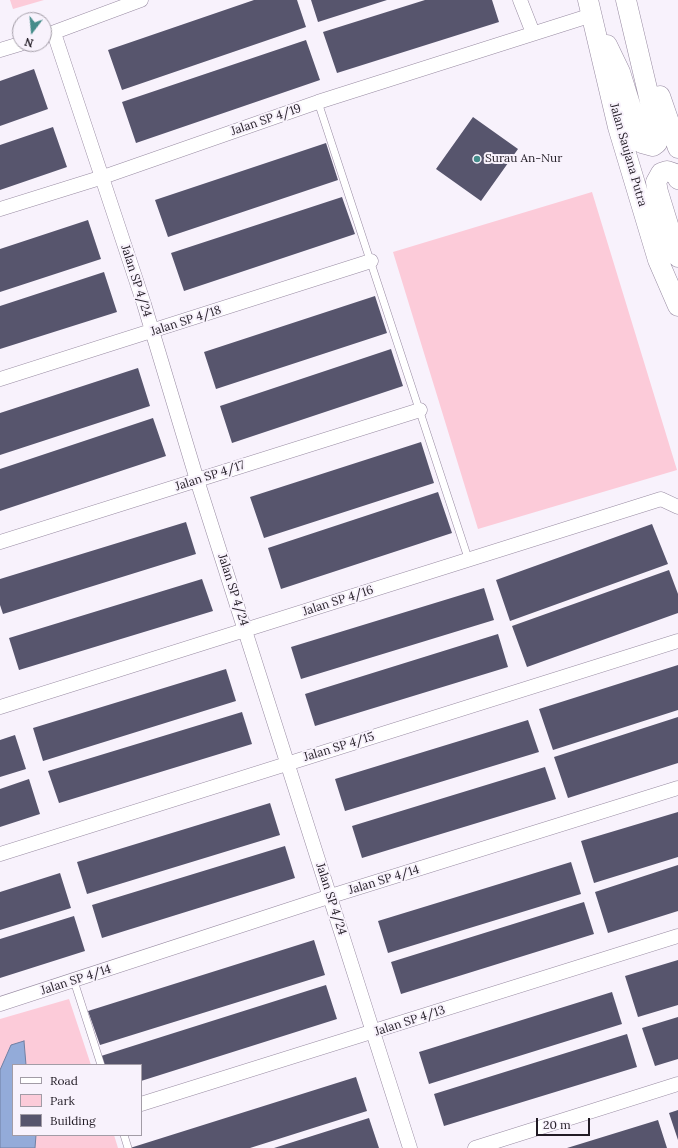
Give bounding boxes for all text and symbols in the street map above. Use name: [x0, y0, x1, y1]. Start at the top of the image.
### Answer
north arrow: [12, 12, 52, 52]
text: N: [23, 35, 35, 50]
street label: Jalan SP 4/19: [229, 101, 303, 139]
street label: Jalan Saujana Putra: [606, 102, 650, 208]
place label: Surau An-Nur: [485, 152, 562, 166]
marker: Surau An-Nur: [472, 154, 482, 164]
street label: Jalan SP 4/24: [118, 243, 154, 319]
street label: Jalan SP 4/18: [149, 303, 223, 339]
street label: Jalan SP 4/17: [174, 458, 246, 494]
street label: Jalan SP 4/24: [215, 552, 251, 628]
street label: Jalan SP 4/16: [301, 583, 375, 619]
street label: Jalan SP 4/15: [302, 729, 376, 765]
street label: Jalan SP 4/24: [313, 861, 349, 937]
street label: Jalan SP 4/14: [347, 862, 421, 898]
street label: Jalan SP 4/14: [39, 962, 113, 998]
street label: Jalan SP 4/13: [373, 1003, 447, 1039]
legend: [12, 1064, 142, 1136]
text: Road: [50, 1073, 78, 1088]
text: Park: [50, 1093, 75, 1108]
scale bar: [538, 1110, 592, 1136]
text: Building: [50, 1113, 96, 1128]
text: 20 m: [543, 1117, 571, 1132]

